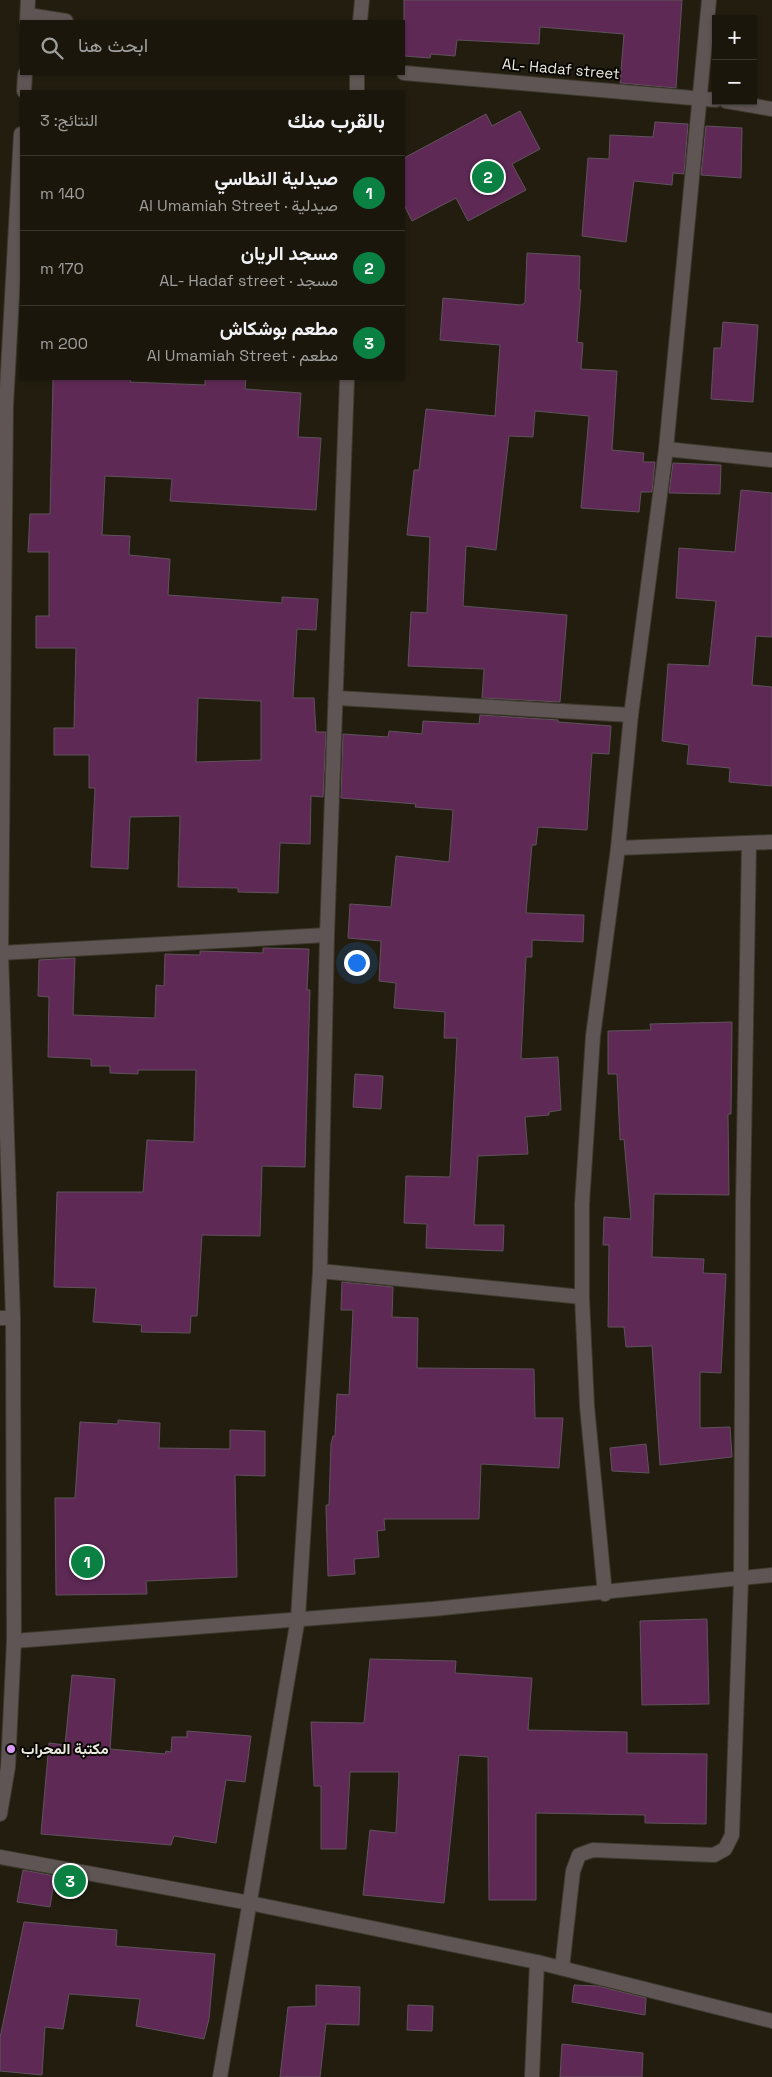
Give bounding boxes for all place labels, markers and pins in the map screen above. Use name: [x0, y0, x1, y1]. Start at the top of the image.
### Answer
pin: 2: [472, 158, 504, 196]
pin: 1: [71, 1543, 103, 1581]
place label: مكتبة المحراب: [21, 1739, 109, 1758]
marker: مكتبة المحراب: [5, 1743, 17, 1755]
pin: 3: [54, 1862, 86, 1900]

